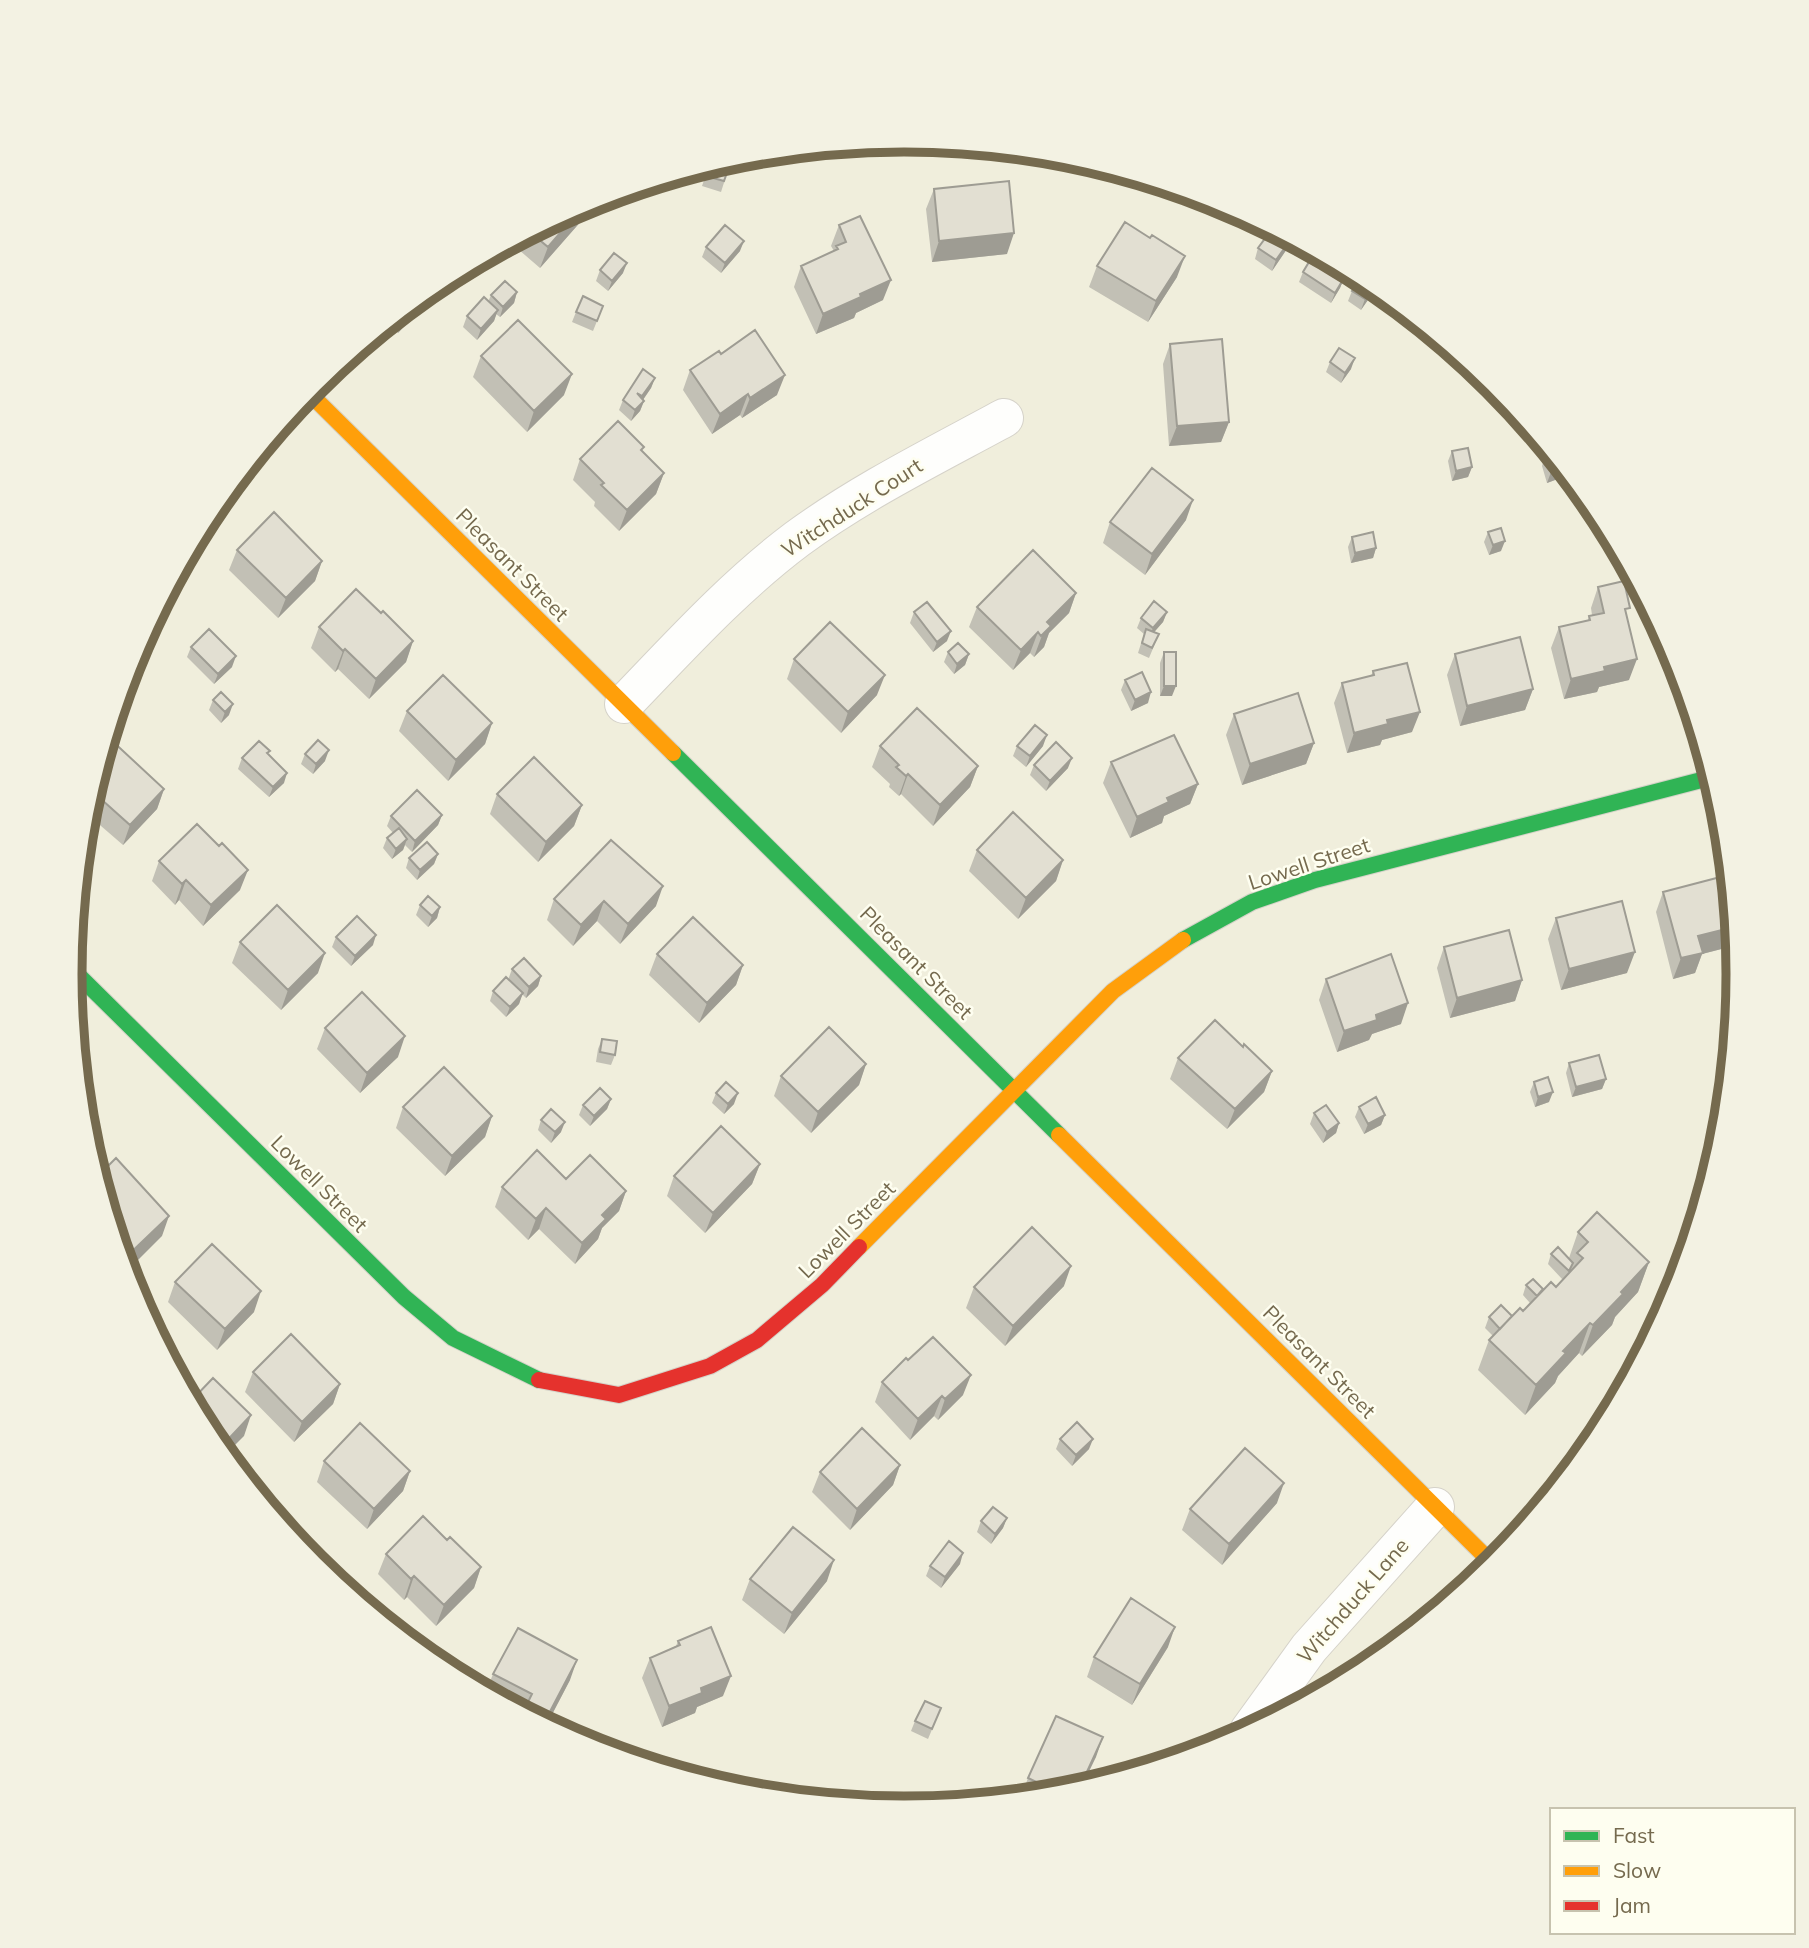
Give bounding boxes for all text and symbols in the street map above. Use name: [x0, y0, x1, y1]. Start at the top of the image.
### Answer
street label: Witchduck Court: [776, 452, 927, 562]
street label: Pleasant Street: [451, 502, 575, 626]
street label: Lowell Street: [1245, 831, 1373, 895]
street label: Pleasant Street: [855, 900, 979, 1024]
street label: Lowell Street: [266, 1129, 374, 1237]
street label: Lowell Street: [792, 1175, 900, 1283]
street label: Pleasant Street: [1258, 1299, 1382, 1423]
street label: Witchduck Lane: [1291, 1532, 1414, 1668]
legend: [1550, 1808, 1795, 1934]
text: Fast: [1613, 1822, 1655, 1848]
text: Slow: [1613, 1857, 1661, 1883]
text: Jam: [1613, 1892, 1651, 1918]

